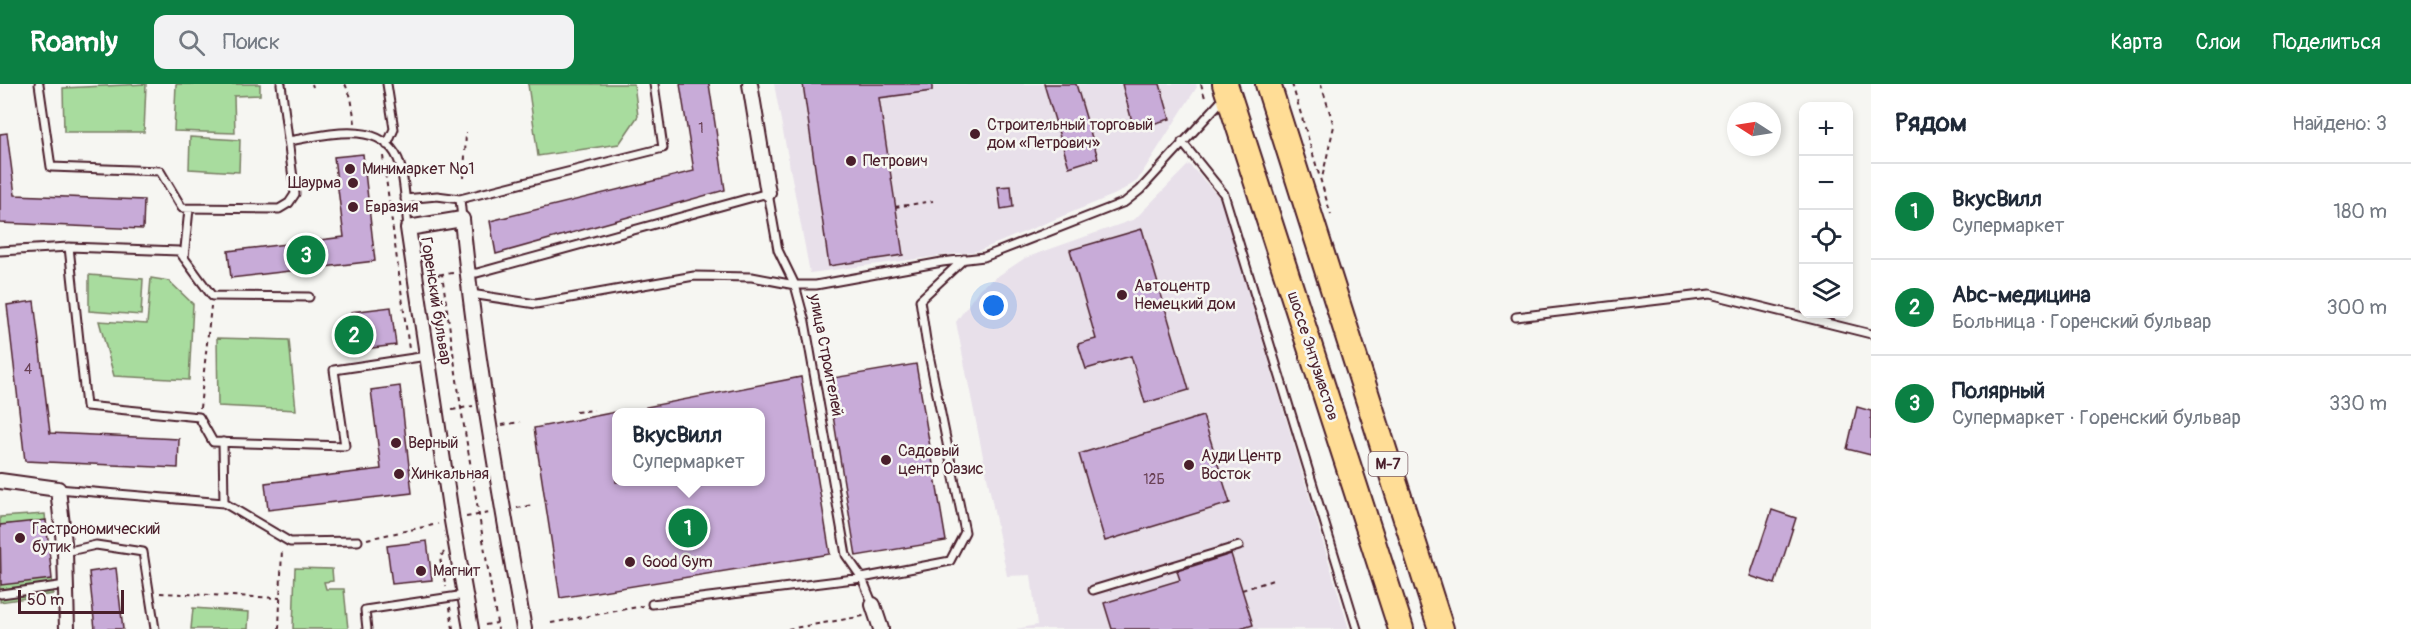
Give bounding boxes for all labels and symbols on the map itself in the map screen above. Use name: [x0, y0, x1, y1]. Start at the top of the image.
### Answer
north arrow: [1727, 102, 1781, 156]
place label: Строительный торговый дом «Петрович»: [987, 115, 1153, 153]
house number: 1: [698, 120, 704, 137]
marker: Строительный торговый дом «Петрович»: [968, 127, 982, 141]
place label: Петрович: [863, 151, 928, 171]
marker: Петрович: [844, 154, 858, 168]
place label: Минимаркет №1: [362, 159, 475, 179]
marker: Минимаркет №1: [343, 162, 357, 176]
place label: Шаурма: [288, 173, 341, 193]
marker: Шаурма: [346, 176, 360, 190]
place label: Евразия: [365, 197, 419, 217]
marker: Евразия: [346, 200, 360, 214]
pin: 3: [286, 232, 326, 278]
street label: Горенский бульвар: [416, 236, 456, 366]
place label: Автоцентр Немецкий дом: [1134, 276, 1236, 314]
marker: Автоцентр Немецкий дом: [1115, 288, 1129, 302]
street label: шоссе Энтузиастов: [1283, 289, 1343, 423]
street label: улица Строителей: [804, 291, 848, 418]
your location: [979, 291, 1008, 320]
pin: 2: [334, 312, 374, 358]
house number: 4: [24, 361, 32, 378]
place label: Верный: [408, 433, 458, 453]
marker: Верный: [389, 436, 403, 450]
place label: Садовый центр Оазис: [898, 441, 984, 479]
place label: Ауди Центр Восток: [1201, 446, 1281, 484]
road number: М-7: [1368, 452, 1408, 476]
marker: Садовый центр Оазис: [879, 453, 893, 467]
marker: Ауди Центр Восток: [1182, 458, 1196, 472]
place label: Хинкальная: [411, 464, 489, 484]
marker: Хинкальная: [392, 467, 406, 481]
house number: 12Б: [1143, 471, 1165, 488]
pin: 1: [668, 506, 708, 550]
place label: Гастрономический бутик: [32, 519, 160, 557]
marker: Гастрономический бутик: [13, 531, 27, 545]
place label: Good Gym: [642, 552, 713, 572]
marker: Good Gym: [623, 555, 637, 569]
place label: Магнит: [433, 561, 481, 581]
marker: Магнит: [414, 564, 428, 578]
scale bar: [18, 587, 124, 614]

